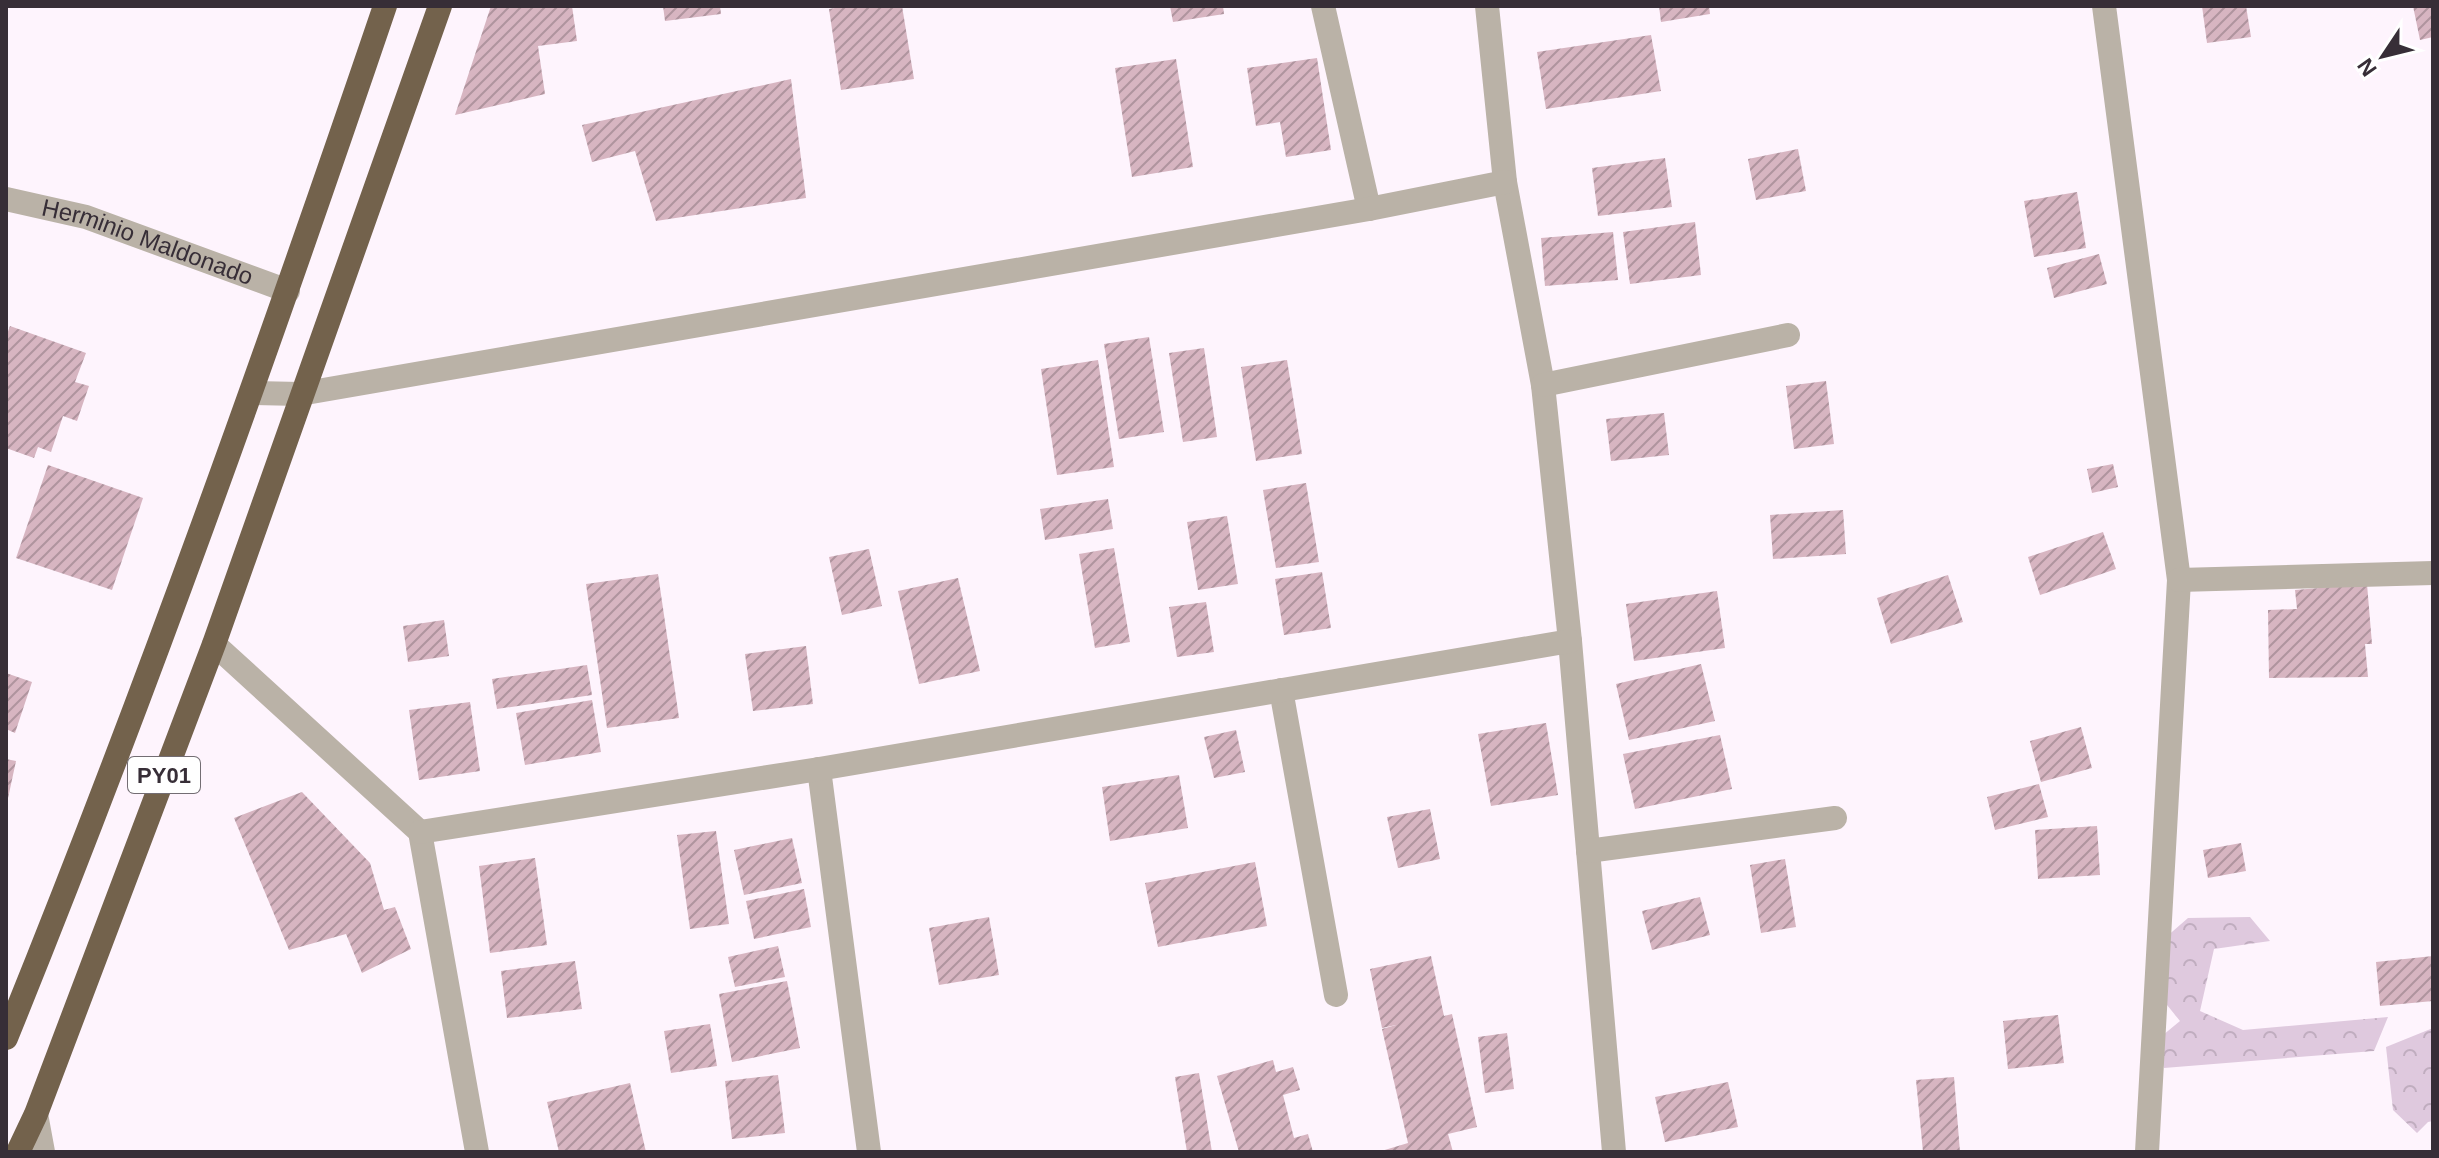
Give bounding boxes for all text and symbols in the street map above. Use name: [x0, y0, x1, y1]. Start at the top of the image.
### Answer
north arrow: [2343, 16, 2423, 96]
text: N: [2352, 54, 2382, 81]
street label: Herminio Maldonado: [39, 194, 257, 290]
road number: PY01: [128, 757, 200, 793]

